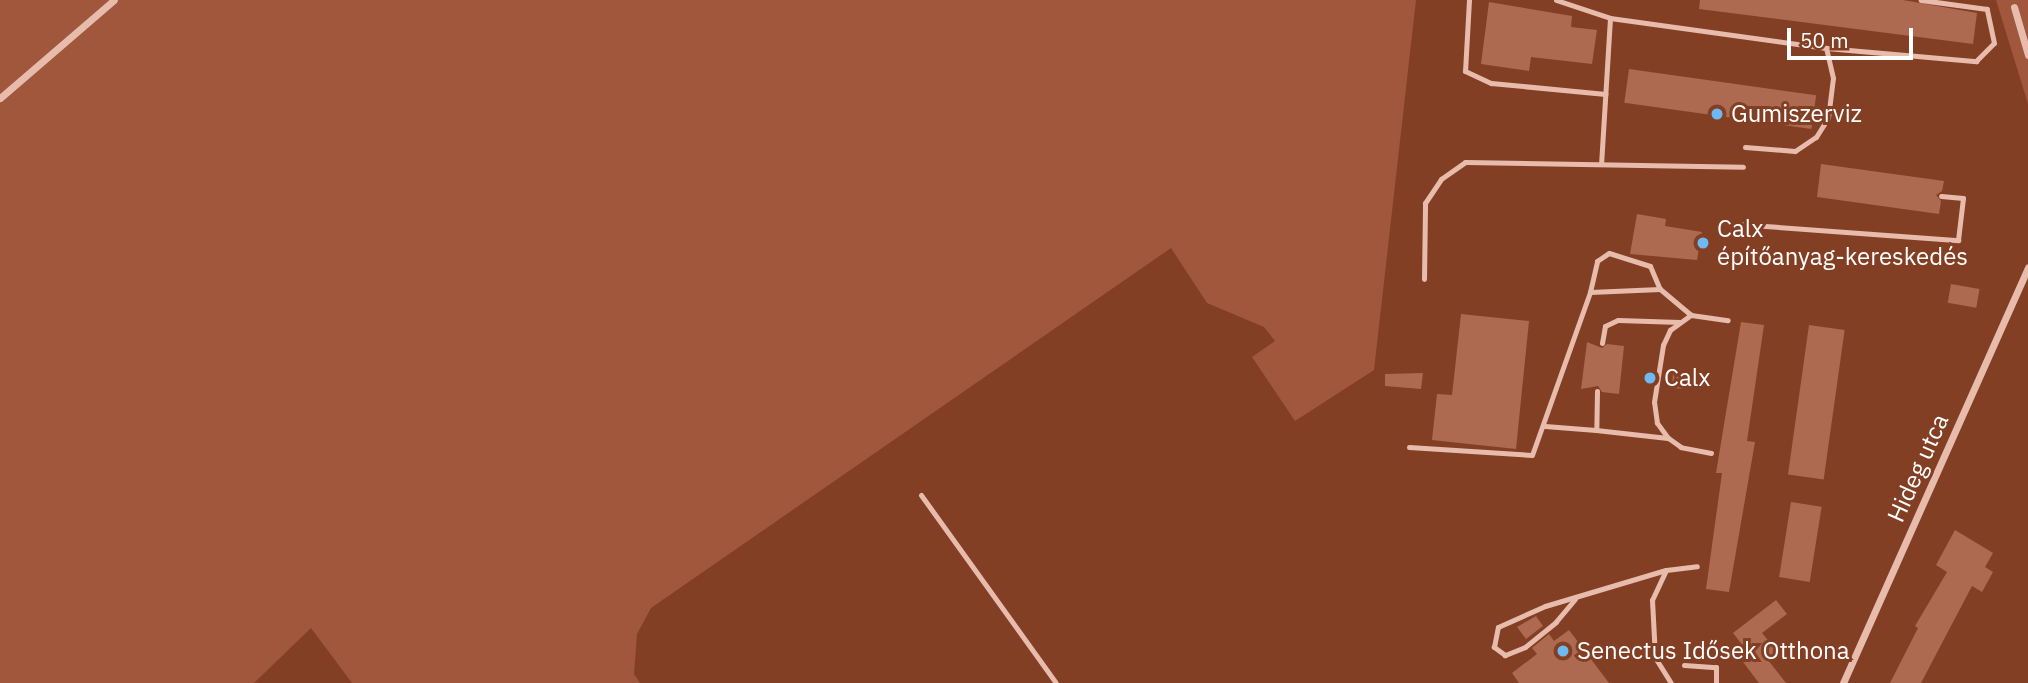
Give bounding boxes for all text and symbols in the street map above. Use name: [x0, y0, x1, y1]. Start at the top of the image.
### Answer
scale bar: [1790, 14, 1916, 58]
text: 50 m: [1800, 26, 1849, 54]
place label: Gumiszerviz: [1731, 100, 1862, 128]
marker: Gumiszerviz: [1709, 106, 1725, 122]
place label: Calx építőanyag-kereskedés: [1717, 215, 1968, 271]
marker: Calx építőanyag-kereskedés: [1695, 235, 1711, 251]
place label: Calx: [1664, 364, 1710, 392]
marker: Calx: [1642, 370, 1658, 386]
street label: Hideg utca: [1881, 410, 1955, 526]
place label: Senectus Idősek Otthona: [1577, 637, 1850, 665]
marker: Senectus Idősek Otthona: [1555, 643, 1571, 659]

